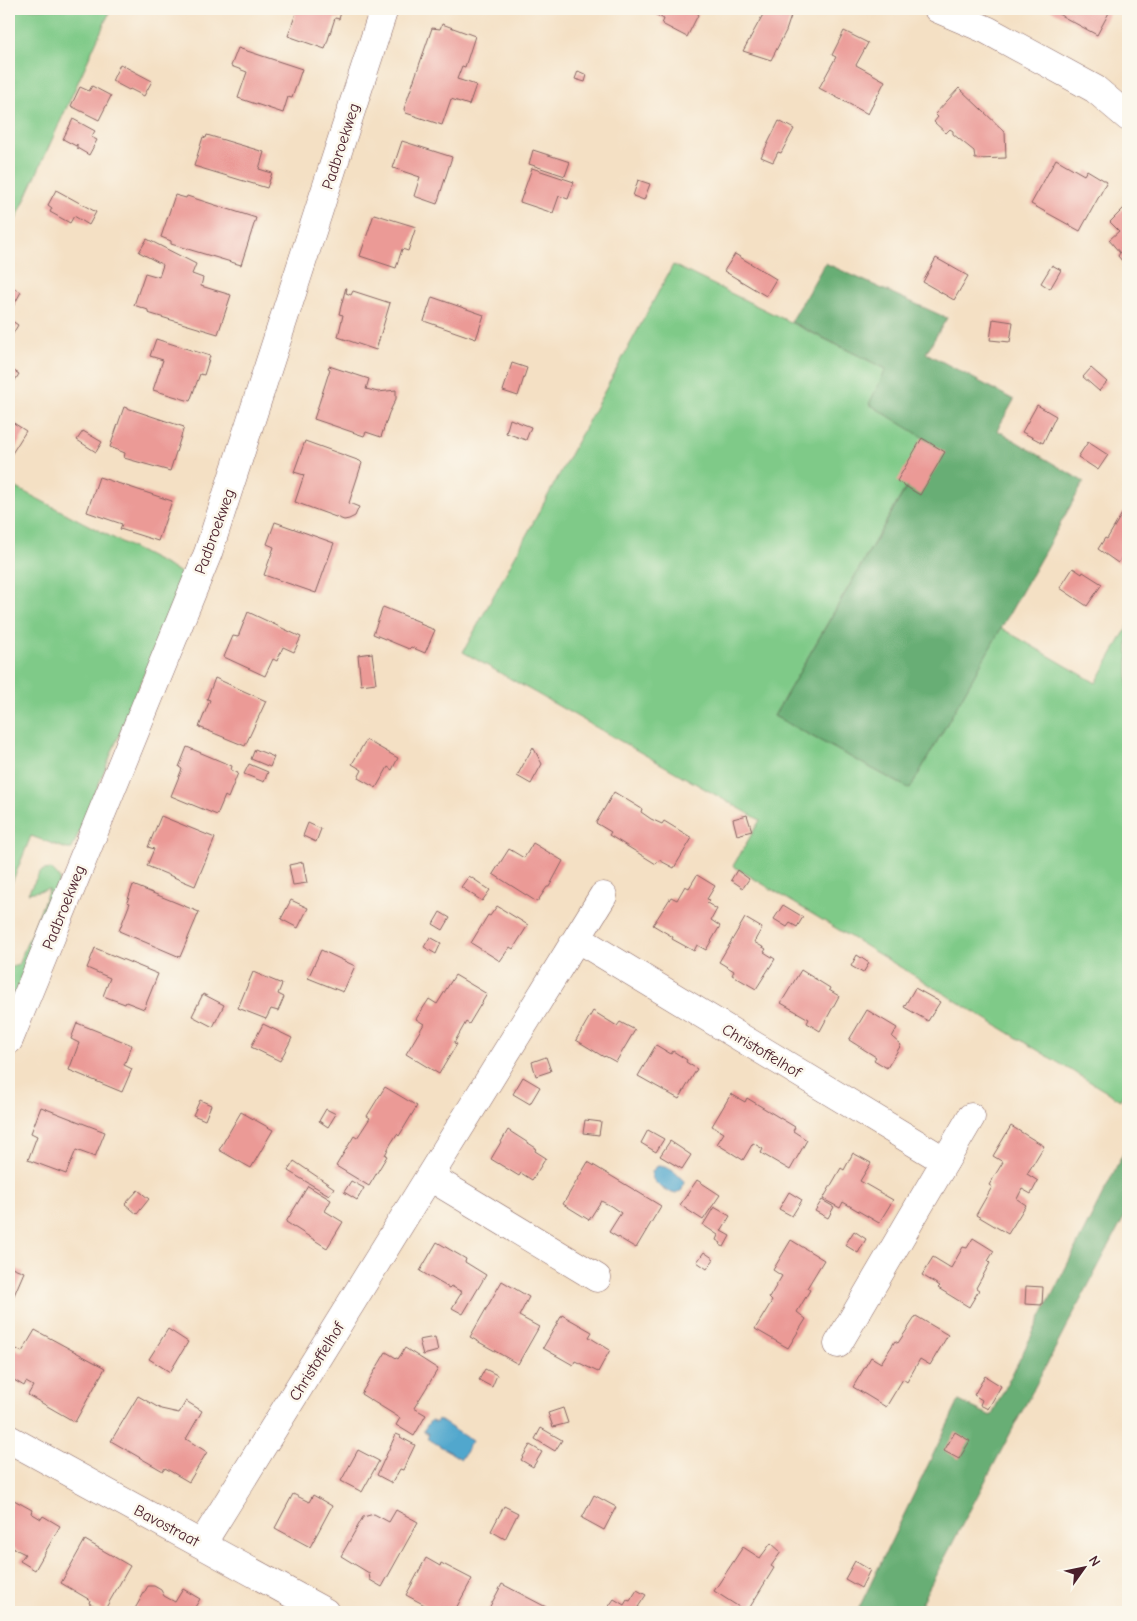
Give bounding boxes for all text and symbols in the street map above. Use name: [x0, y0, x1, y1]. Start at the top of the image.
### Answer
street label: Padbroekweg: [319, 101, 363, 192]
street label: Padbroekweg: [191, 486, 239, 577]
street label: Padbroekweg: [39, 862, 89, 952]
street label: Christoffelhof: [719, 1020, 806, 1082]
street label: Christoffelhof: [286, 1318, 349, 1404]
street label: Bavostraat: [131, 1501, 203, 1551]
north arrow: [1060, 1544, 1110, 1594]
text: N: [1085, 1553, 1104, 1570]

